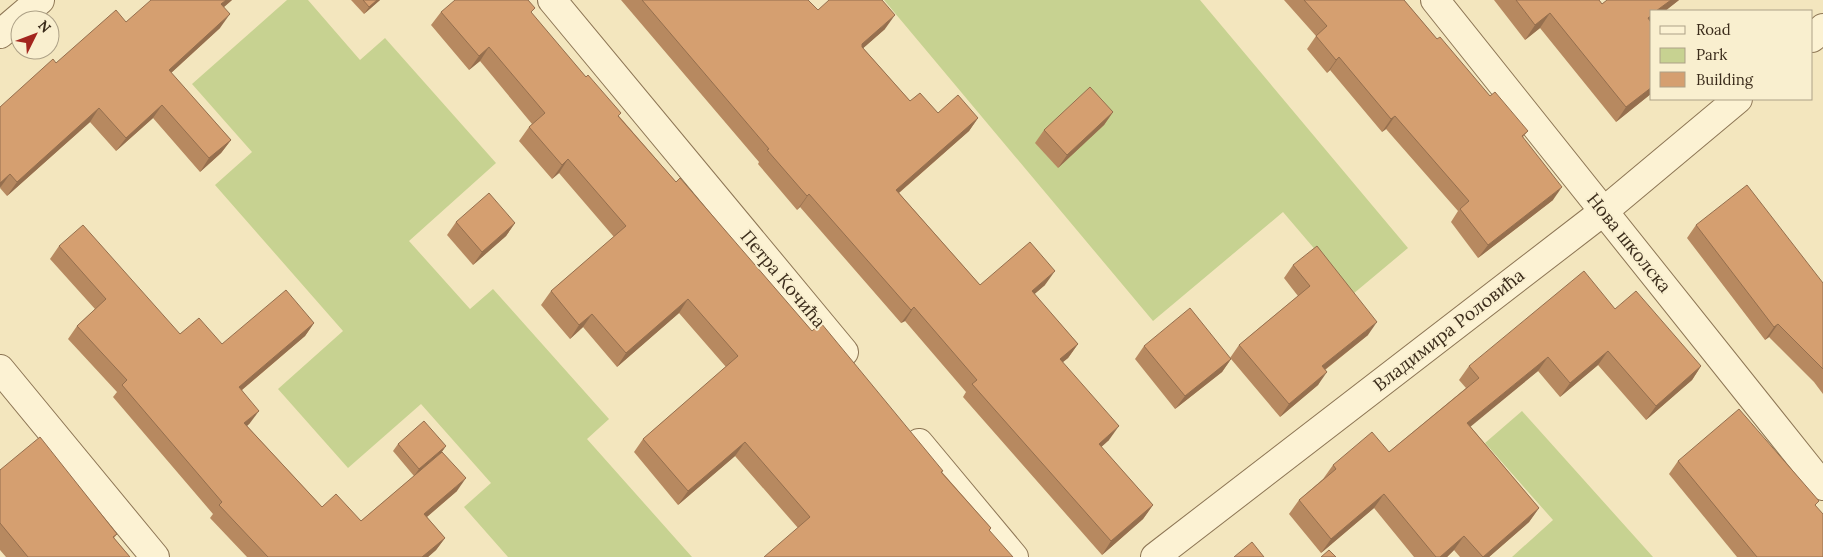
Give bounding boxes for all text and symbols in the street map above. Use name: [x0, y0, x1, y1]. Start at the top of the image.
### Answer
north arrow: [10, 10, 60, 60]
legend: [1650, 10, 1813, 100]
text: N: [34, 16, 55, 36]
text: Road: [1696, 20, 1731, 39]
text: Park: [1696, 45, 1727, 64]
text: Building: [1696, 70, 1754, 89]
street label: Нова школска: [1582, 188, 1677, 297]
street label: Петра Кочића: [736, 225, 831, 332]
street label: Владимира Роловића: [1368, 263, 1529, 396]

